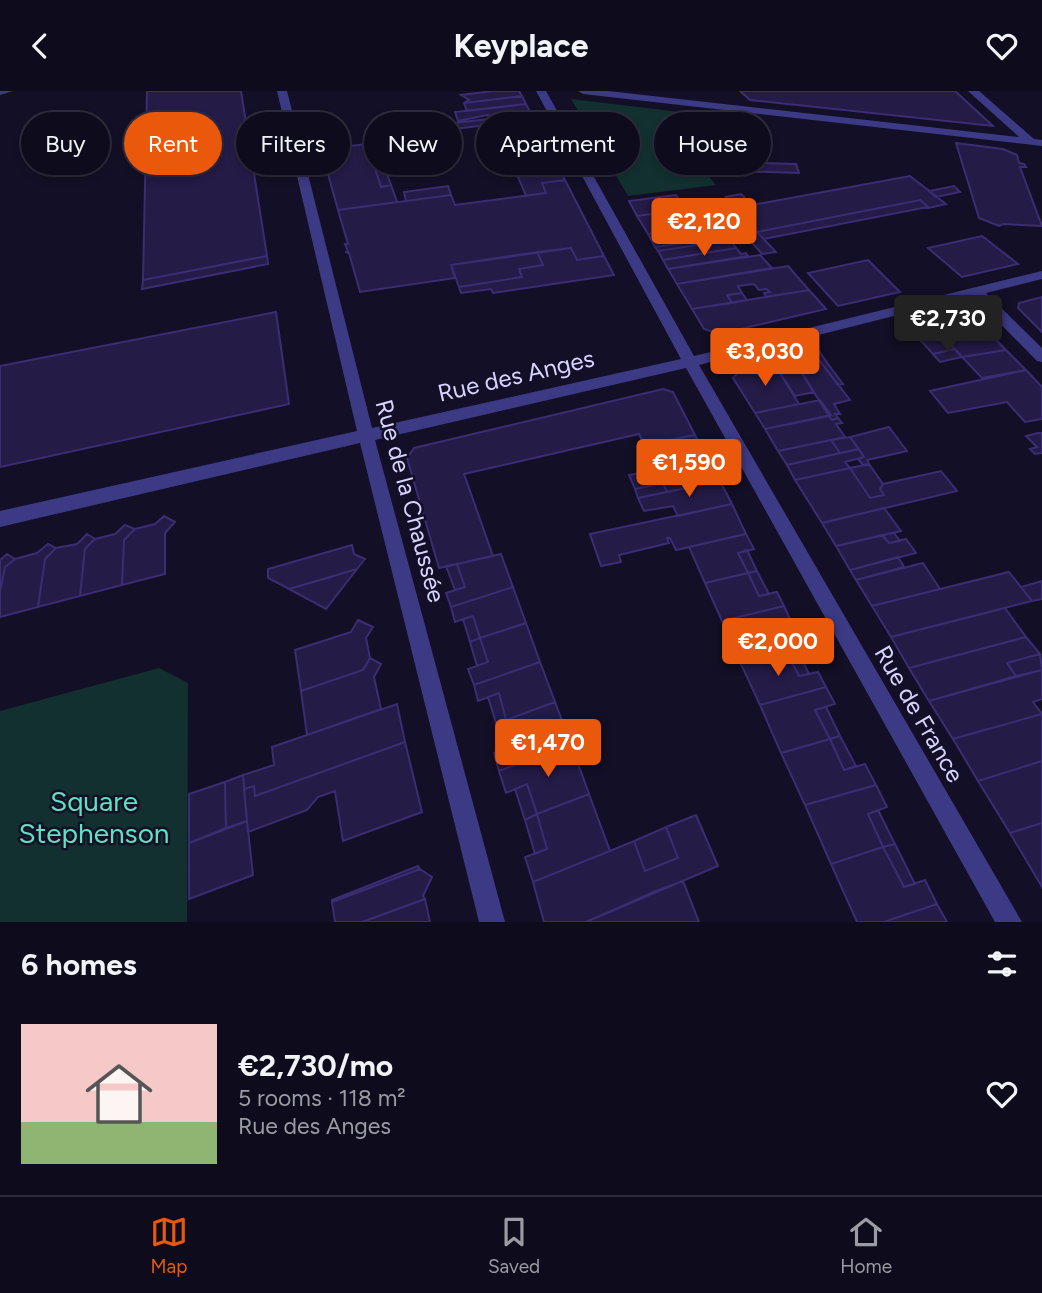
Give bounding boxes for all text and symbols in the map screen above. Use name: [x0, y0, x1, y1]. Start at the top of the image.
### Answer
icon: back: [21, 27, 59, 65]
text: Keyplace: [453, 27, 589, 65]
icon: heart: [983, 27, 1021, 65]
chip: Buy: [21, 112, 110, 175]
chip: Rent: [124, 112, 222, 175]
chip: Filters: [236, 112, 350, 175]
chip: New: [364, 112, 462, 175]
chip: Apartment: [476, 112, 640, 175]
chip: House: [654, 112, 771, 175]
pin: €2,120: [647, 199, 761, 258]
text: €2,120: [667, 207, 741, 235]
pin: €2,730: [891, 295, 1005, 355]
text: €2,730: [910, 304, 986, 332]
pin: €3,030: [708, 329, 822, 388]
text: €3,030: [726, 337, 804, 365]
street label: Rue des Anges: [435, 343, 597, 408]
street label: Rue de la Chaussée: [369, 396, 452, 606]
pin: €1,590: [632, 439, 746, 499]
text: €1,590: [652, 448, 726, 476]
pin: €2,000: [721, 619, 835, 678]
text: €2,000: [738, 627, 818, 655]
street label: Rue de France: [869, 640, 970, 787]
pin: €1,470: [491, 719, 605, 779]
text: €1,470: [511, 728, 585, 756]
park label: Square Stephenson: [19, 784, 170, 850]
icon: filters: [983, 945, 1021, 983]
text: 6 homes: [21, 946, 137, 983]
text: €2,730/mo: [238, 1047, 393, 1084]
icon: home: [77, 1052, 161, 1136]
icon: heart: [983, 1075, 1021, 1113]
text: 5 rooms · 118 m²: [238, 1084, 406, 1112]
text: Rue des Anges: [238, 1112, 391, 1140]
tab: Map: [150, 1213, 188, 1278]
tab: Saved: [488, 1213, 540, 1278]
tab: Home: [840, 1213, 892, 1278]

